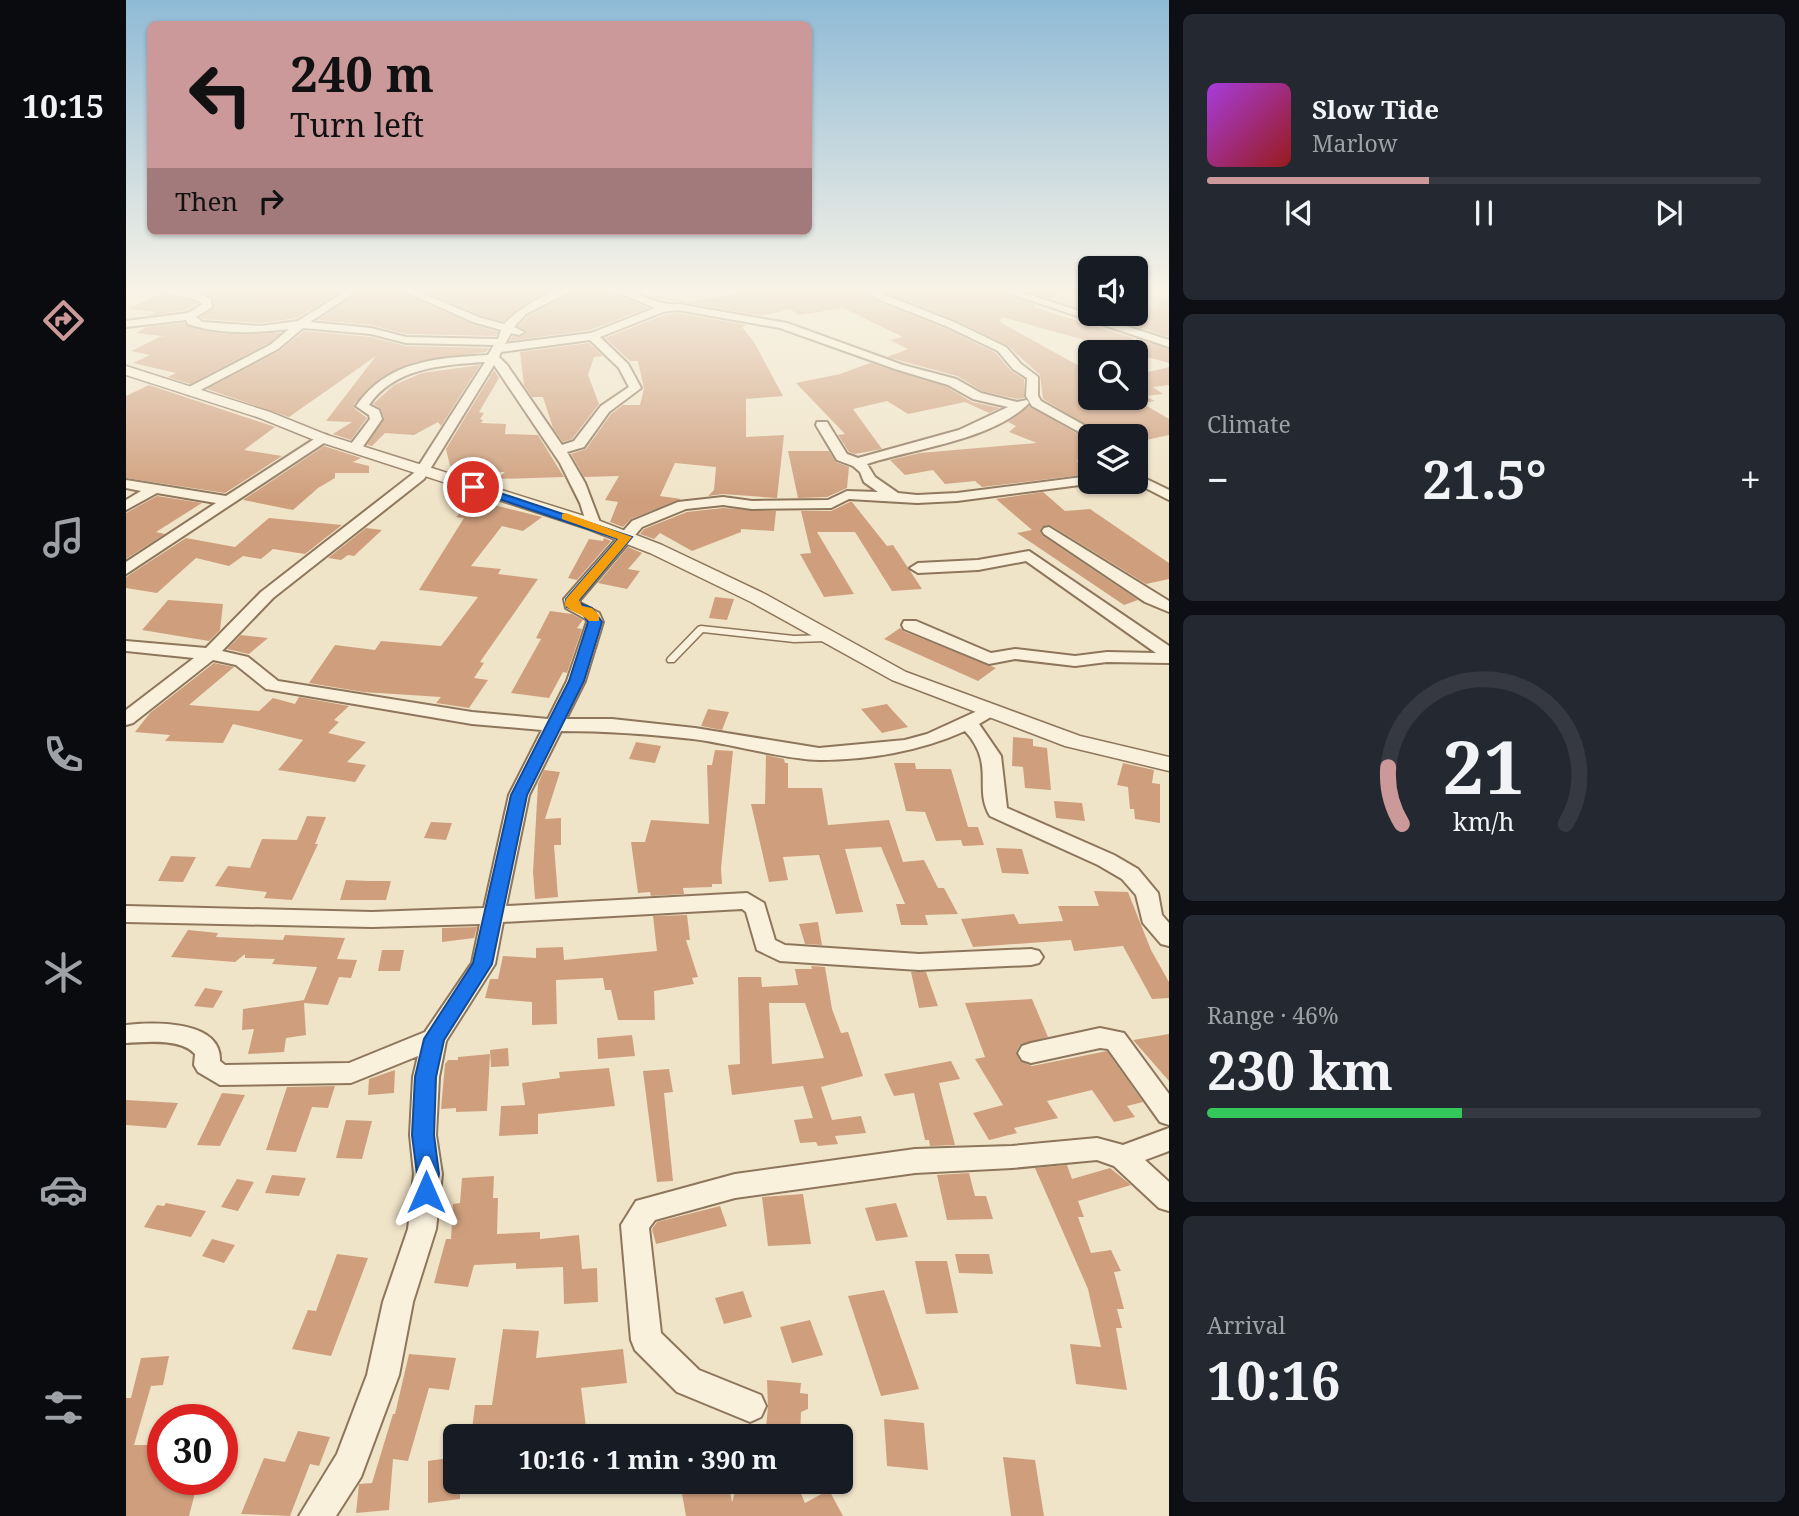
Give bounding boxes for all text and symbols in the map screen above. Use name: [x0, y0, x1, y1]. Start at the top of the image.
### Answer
text: 240 m: [290, 40, 434, 106]
icon: left: [175, 49, 266, 140]
text: 10:15: [22, 84, 104, 127]
text: Slow Tide: [1312, 91, 1439, 127]
text: Turn left: [290, 103, 424, 146]
text: Marlow: [1312, 127, 1398, 159]
icon: right: [252, 182, 290, 220]
text: Then: [175, 183, 238, 219]
icon: previous: [1280, 194, 1318, 232]
icon: pause: [1465, 194, 1503, 232]
icon: next: [1650, 194, 1688, 232]
map controls: [1078, 256, 1148, 494]
button: sound: [1078, 256, 1148, 326]
icon: directions: [39, 296, 88, 345]
button: search: [1078, 340, 1148, 410]
text: Climate: [1207, 408, 1291, 440]
button: layers: [1078, 424, 1148, 494]
text: 21.5°: [1422, 443, 1547, 514]
text: −: [1207, 453, 1229, 505]
text: +: [1740, 453, 1761, 505]
pin: [443, 457, 503, 517]
icon: arrive: [454, 468, 492, 506]
icon: music: [39, 513, 88, 562]
text: 21: [1443, 716, 1525, 815]
icon: phone: [39, 730, 88, 779]
text: km/h: [1453, 804, 1515, 838]
icon: climate: [39, 948, 88, 997]
text: Range · 46%: [1207, 999, 1339, 1031]
text: 230 km: [1207, 1034, 1393, 1105]
position arrow: [389, 1155, 463, 1229]
icon: car: [39, 1165, 88, 1214]
text: Arrival: [1207, 1309, 1286, 1341]
text: 10:16: [1207, 1344, 1340, 1415]
icon: filters: [39, 1383, 88, 1432]
speed limit sign: 30: [147, 1404, 238, 1495]
text: 10:16 · 1 min · 390 m: [518, 1441, 778, 1477]

